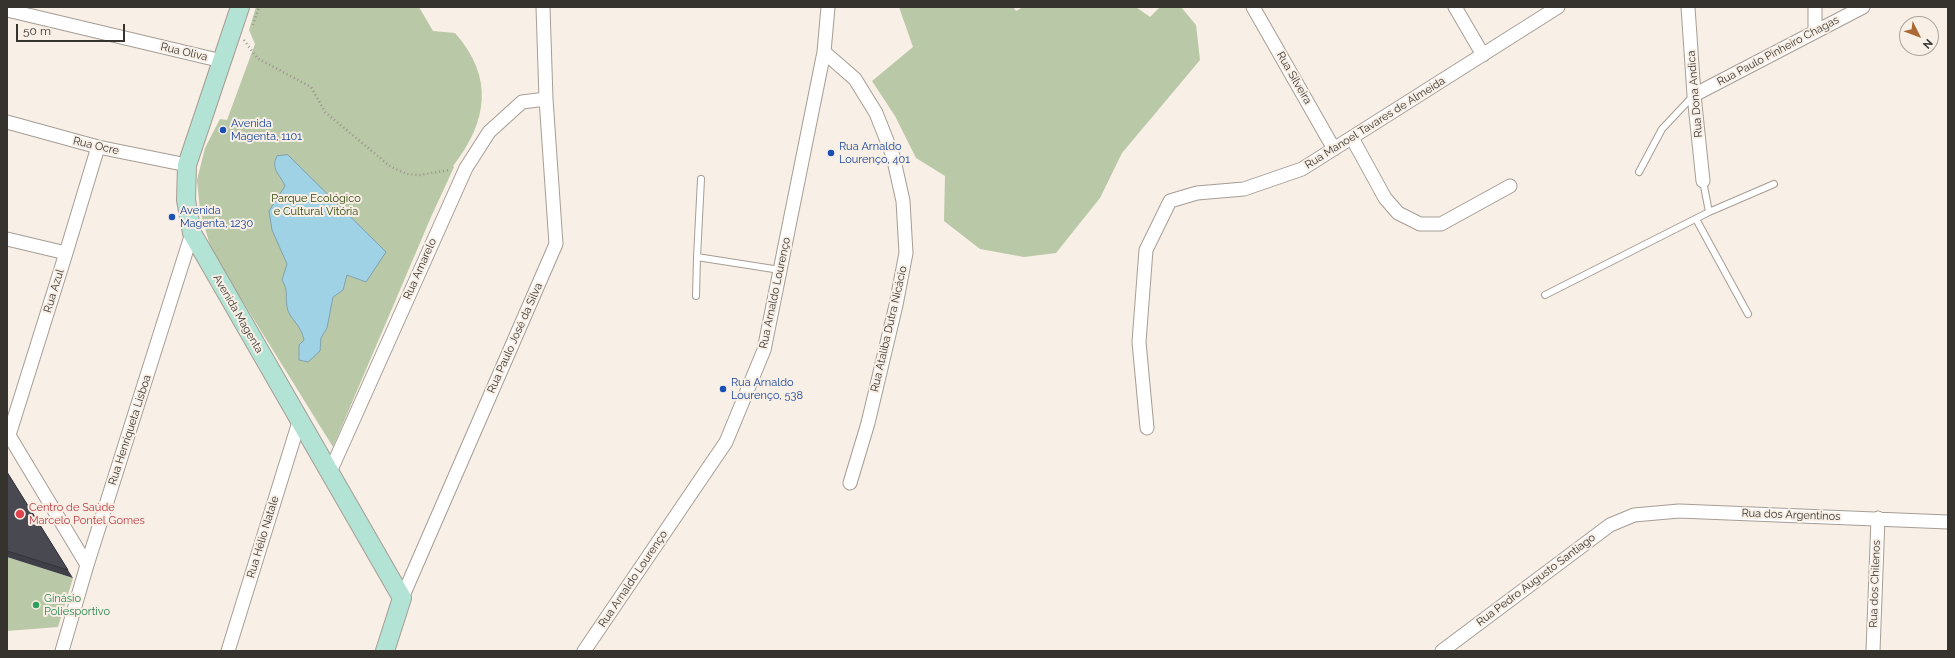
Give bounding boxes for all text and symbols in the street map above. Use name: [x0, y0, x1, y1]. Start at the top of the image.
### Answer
street label: Rua Paulo Pinheiro Chagas: [1715, 13, 1841, 89]
scale bar: [18, 16, 127, 42]
north arrow: [1899, 16, 1939, 56]
text: 50 m: [23, 24, 51, 38]
text: N: [1920, 36, 1935, 51]
street label: Rua Oliva: [159, 40, 209, 64]
street label: Rua Silveira: [1274, 49, 1314, 107]
street label: Rua Dona Andica: [1685, 50, 1705, 138]
street label: Rua Manoel Tavares de Almeida: [1302, 74, 1448, 172]
place label: Avenida Magenta, 1101: [231, 117, 302, 143]
marker: Avenida Magenta, 1101: [218, 125, 228, 135]
street label: Rua Ocre: [72, 134, 120, 158]
place label: Rua Arnaldo Lourenço, 401: [839, 140, 910, 166]
marker: Rua Arnaldo Lourenço, 401: [826, 148, 836, 158]
park label: Parque Ecológico e Cultural Vitória: [271, 192, 361, 218]
place label: Avenida Magenta, 1230: [180, 204, 253, 230]
marker: Avenida Magenta, 1230: [167, 212, 177, 222]
street label: Rua Amarelo: [401, 236, 439, 302]
street label: Rua Arnaldo Lourenço: [757, 236, 793, 350]
street label: Rua Ataliba Dutra Nicácio: [868, 265, 910, 393]
street label: Rua Azul: [41, 268, 67, 314]
street label: Avenida Magenta: [210, 272, 266, 356]
street label: Rua Paulo José da Silva: [485, 281, 545, 395]
street label: Rua Henriqueta Lisboa: [106, 373, 154, 487]
place label: Rua Arnaldo Lourenço, 538: [731, 376, 803, 402]
marker: Rua Arnaldo Lourenço, 538: [718, 384, 728, 394]
street label: Rua Hélio Natale: [244, 494, 282, 580]
place label: Centro de Saúde Marcelo Pontel Gomes: [29, 501, 145, 527]
street label: Rua dos Argentinos: [1741, 507, 1841, 523]
marker: Centro de Saúde Marcelo Pontel Gomes: [14, 508, 26, 520]
street label: Rua Arnaldo Lourenço: [596, 528, 670, 630]
street label: Rua Pedro Augusto Santiago: [1474, 531, 1598, 629]
street label: Rua dos Chilenos: [1867, 540, 1883, 628]
place label: Ginásio Poliesportivo: [44, 592, 110, 618]
marker: Ginásio Poliesportivo: [31, 600, 41, 610]

